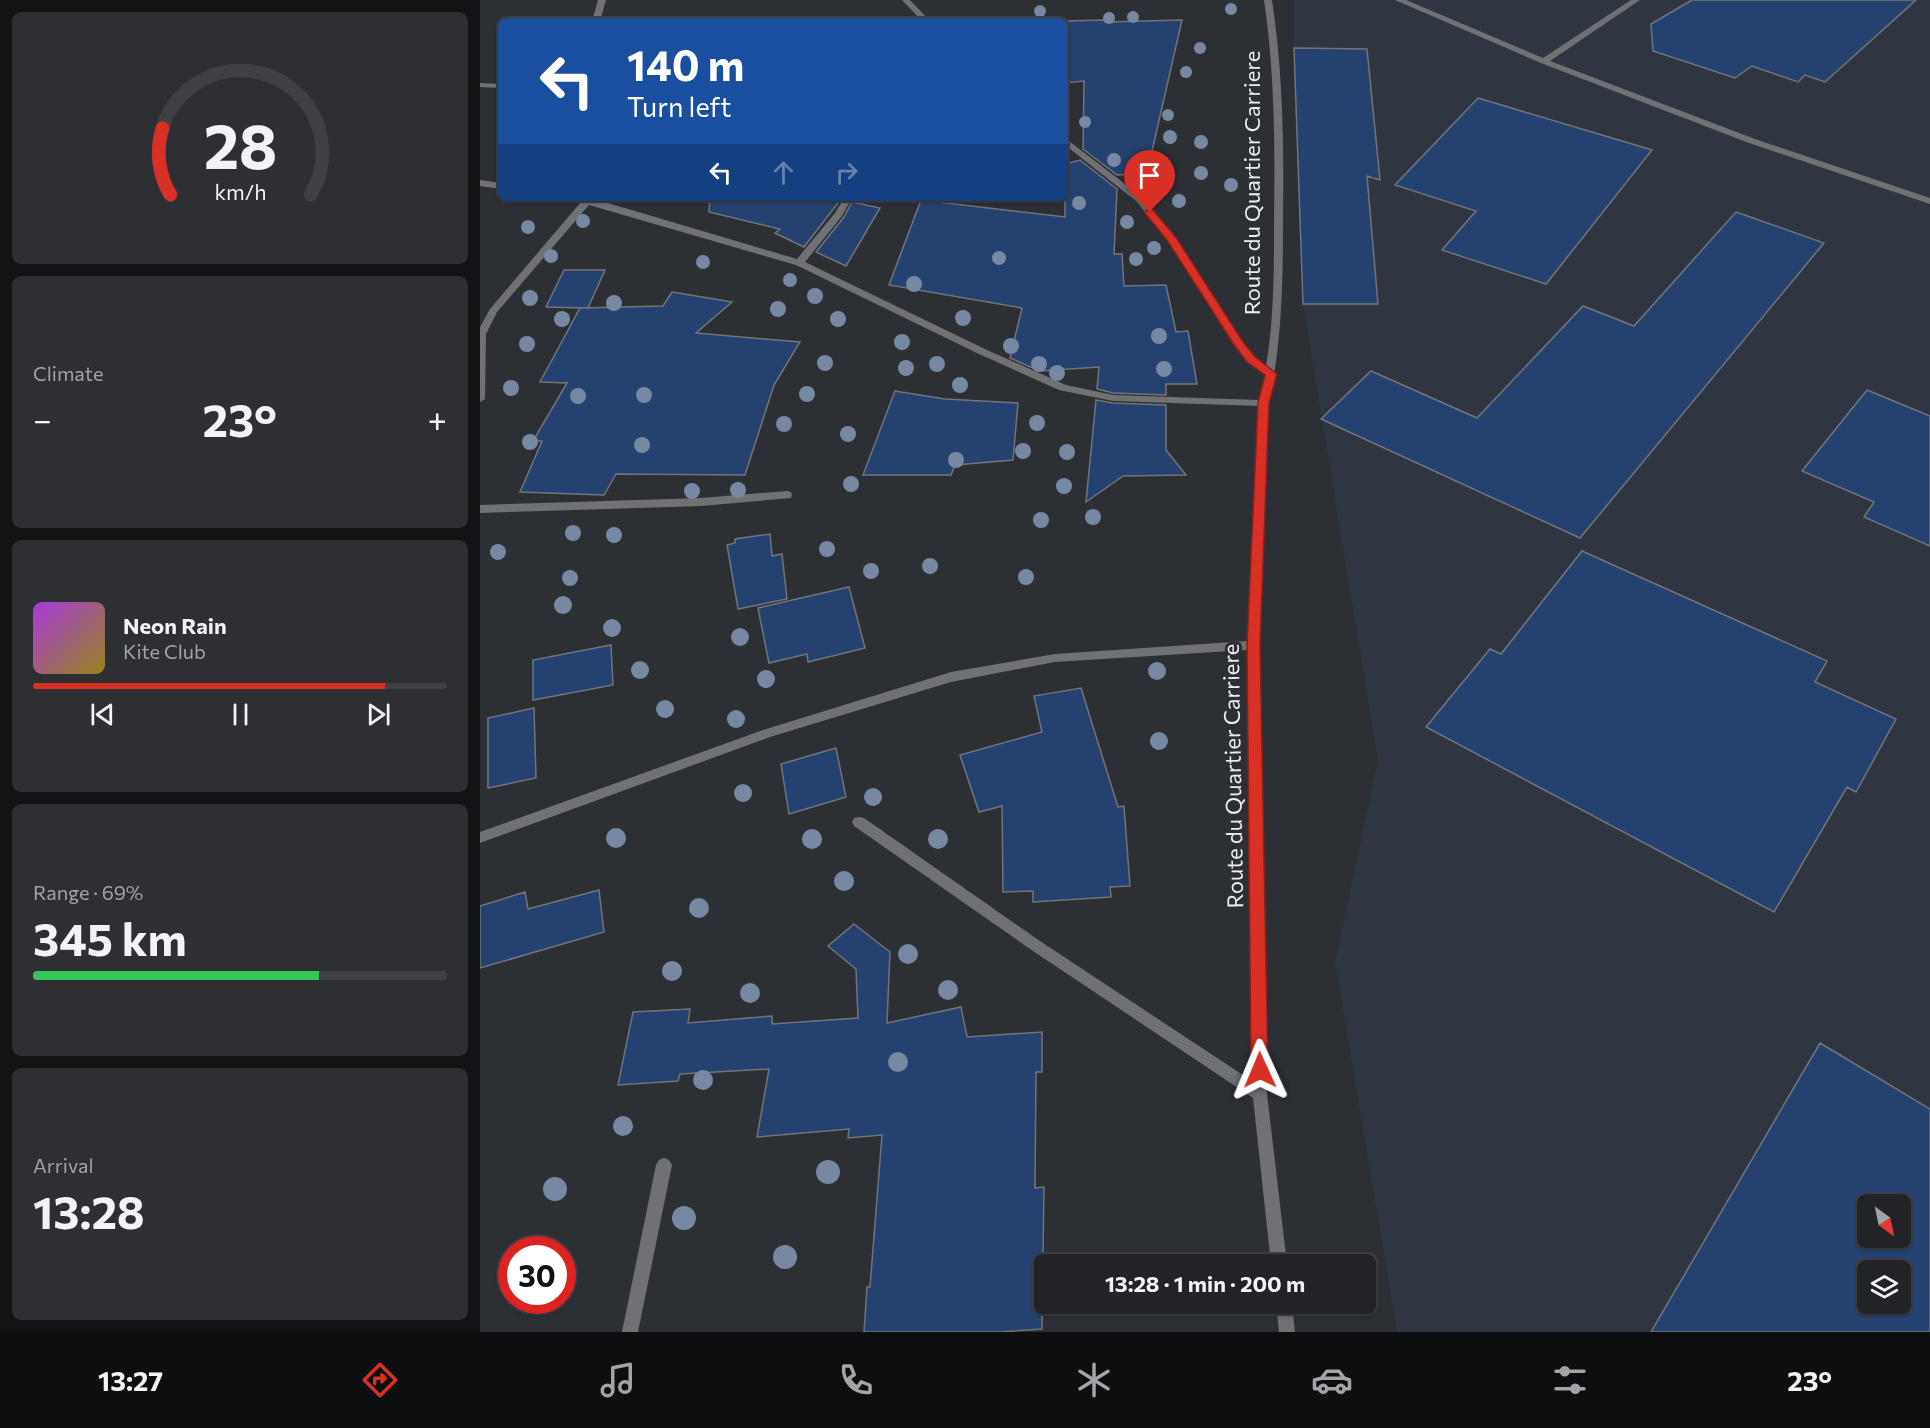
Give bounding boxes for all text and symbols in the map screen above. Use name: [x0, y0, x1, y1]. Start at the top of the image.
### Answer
text: 140 m: [627, 38, 744, 90]
icon: left: [528, 42, 606, 120]
street label: Route du Quartier Carriere: [1238, 51, 1265, 315]
text: Turn left: [627, 90, 731, 123]
text: 28: [203, 106, 277, 182]
pin: [1124, 150, 1175, 212]
icon: left: [704, 156, 737, 189]
icon: ahead: [767, 156, 800, 189]
icon: right: [830, 156, 863, 189]
icon: arrive: [1133, 159, 1166, 192]
text: km/h: [214, 178, 266, 204]
text: Climate: [33, 361, 103, 385]
text: 23°: [203, 391, 277, 446]
text: −: [33, 398, 52, 439]
text: +: [428, 398, 447, 439]
text: Neon Rain: [123, 612, 227, 639]
text: Kite Club: [123, 639, 206, 663]
street label: Route du Quartier Carriere: [1217, 643, 1248, 909]
icon: previous: [86, 698, 119, 731]
icon: pause: [224, 698, 257, 731]
icon: next: [362, 698, 395, 731]
text: Range · 69%: [33, 880, 143, 904]
text: 345 km: [33, 910, 187, 965]
position arrow: [1228, 1038, 1292, 1102]
text: Arrival: [33, 1153, 94, 1177]
text: 13:28: [33, 1183, 145, 1238]
north arrow: [1857, 1194, 1911, 1248]
map controls: [1857, 1194, 1911, 1314]
speed limit sign: 30: [498, 1236, 576, 1314]
button: layers: [1857, 1260, 1911, 1314]
text: 13:28 · 1 min · 200 m: [1105, 1270, 1305, 1297]
icon: directions: [359, 1359, 401, 1401]
icon: music: [597, 1359, 639, 1401]
icon: phone: [835, 1359, 877, 1401]
icon: climate: [1073, 1359, 1115, 1401]
icon: car: [1311, 1359, 1353, 1401]
icon: filters: [1549, 1359, 1591, 1401]
text: 13:27: [98, 1364, 163, 1397]
text: 23°: [1787, 1364, 1832, 1397]

